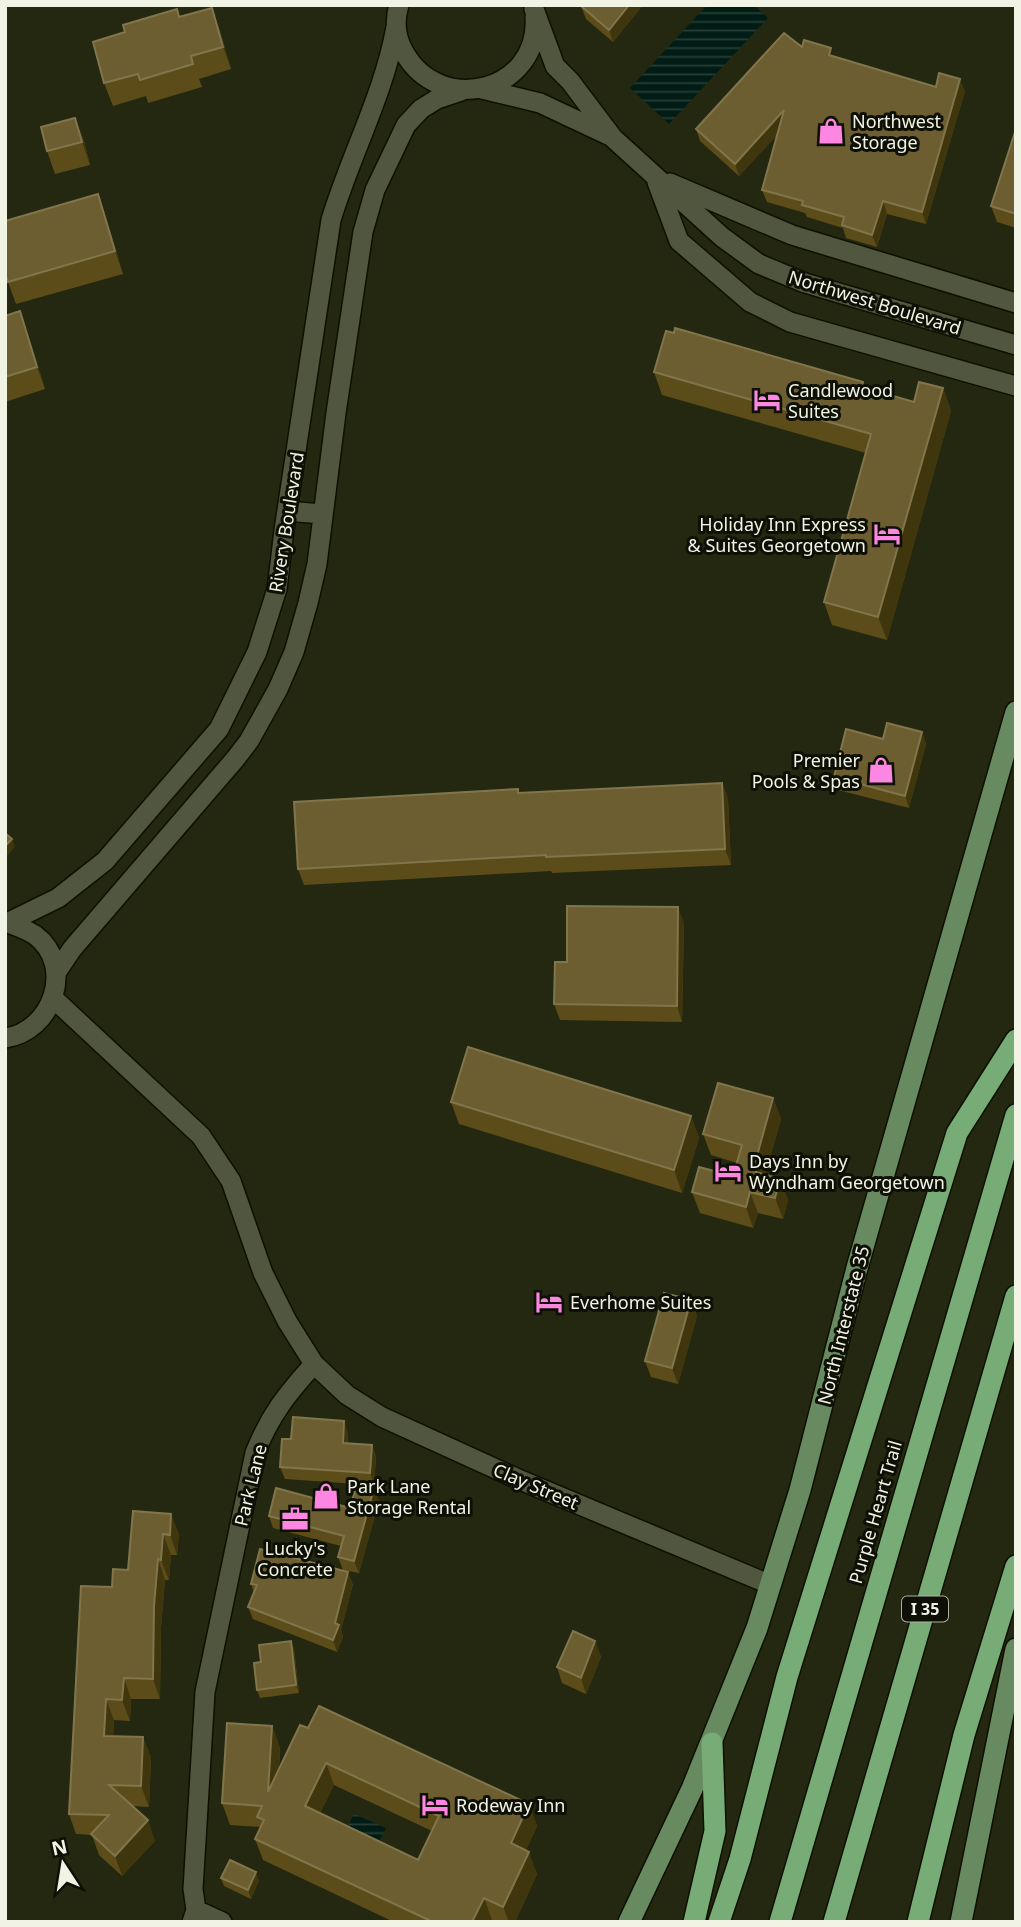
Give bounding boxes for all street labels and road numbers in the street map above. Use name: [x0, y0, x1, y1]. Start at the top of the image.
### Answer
street label: Northwest Boulevard: [786, 264, 964, 340]
street label: Rivery Boulevard: [263, 450, 309, 594]
street label: North Interstate 35: [812, 1243, 874, 1407]
street label: Purple Heart Trail: [843, 1438, 907, 1586]
street label: Park Lane: [228, 1442, 272, 1528]
street label: Clay Street: [490, 1457, 583, 1515]
road number: I 35: [902, 1596, 948, 1622]

